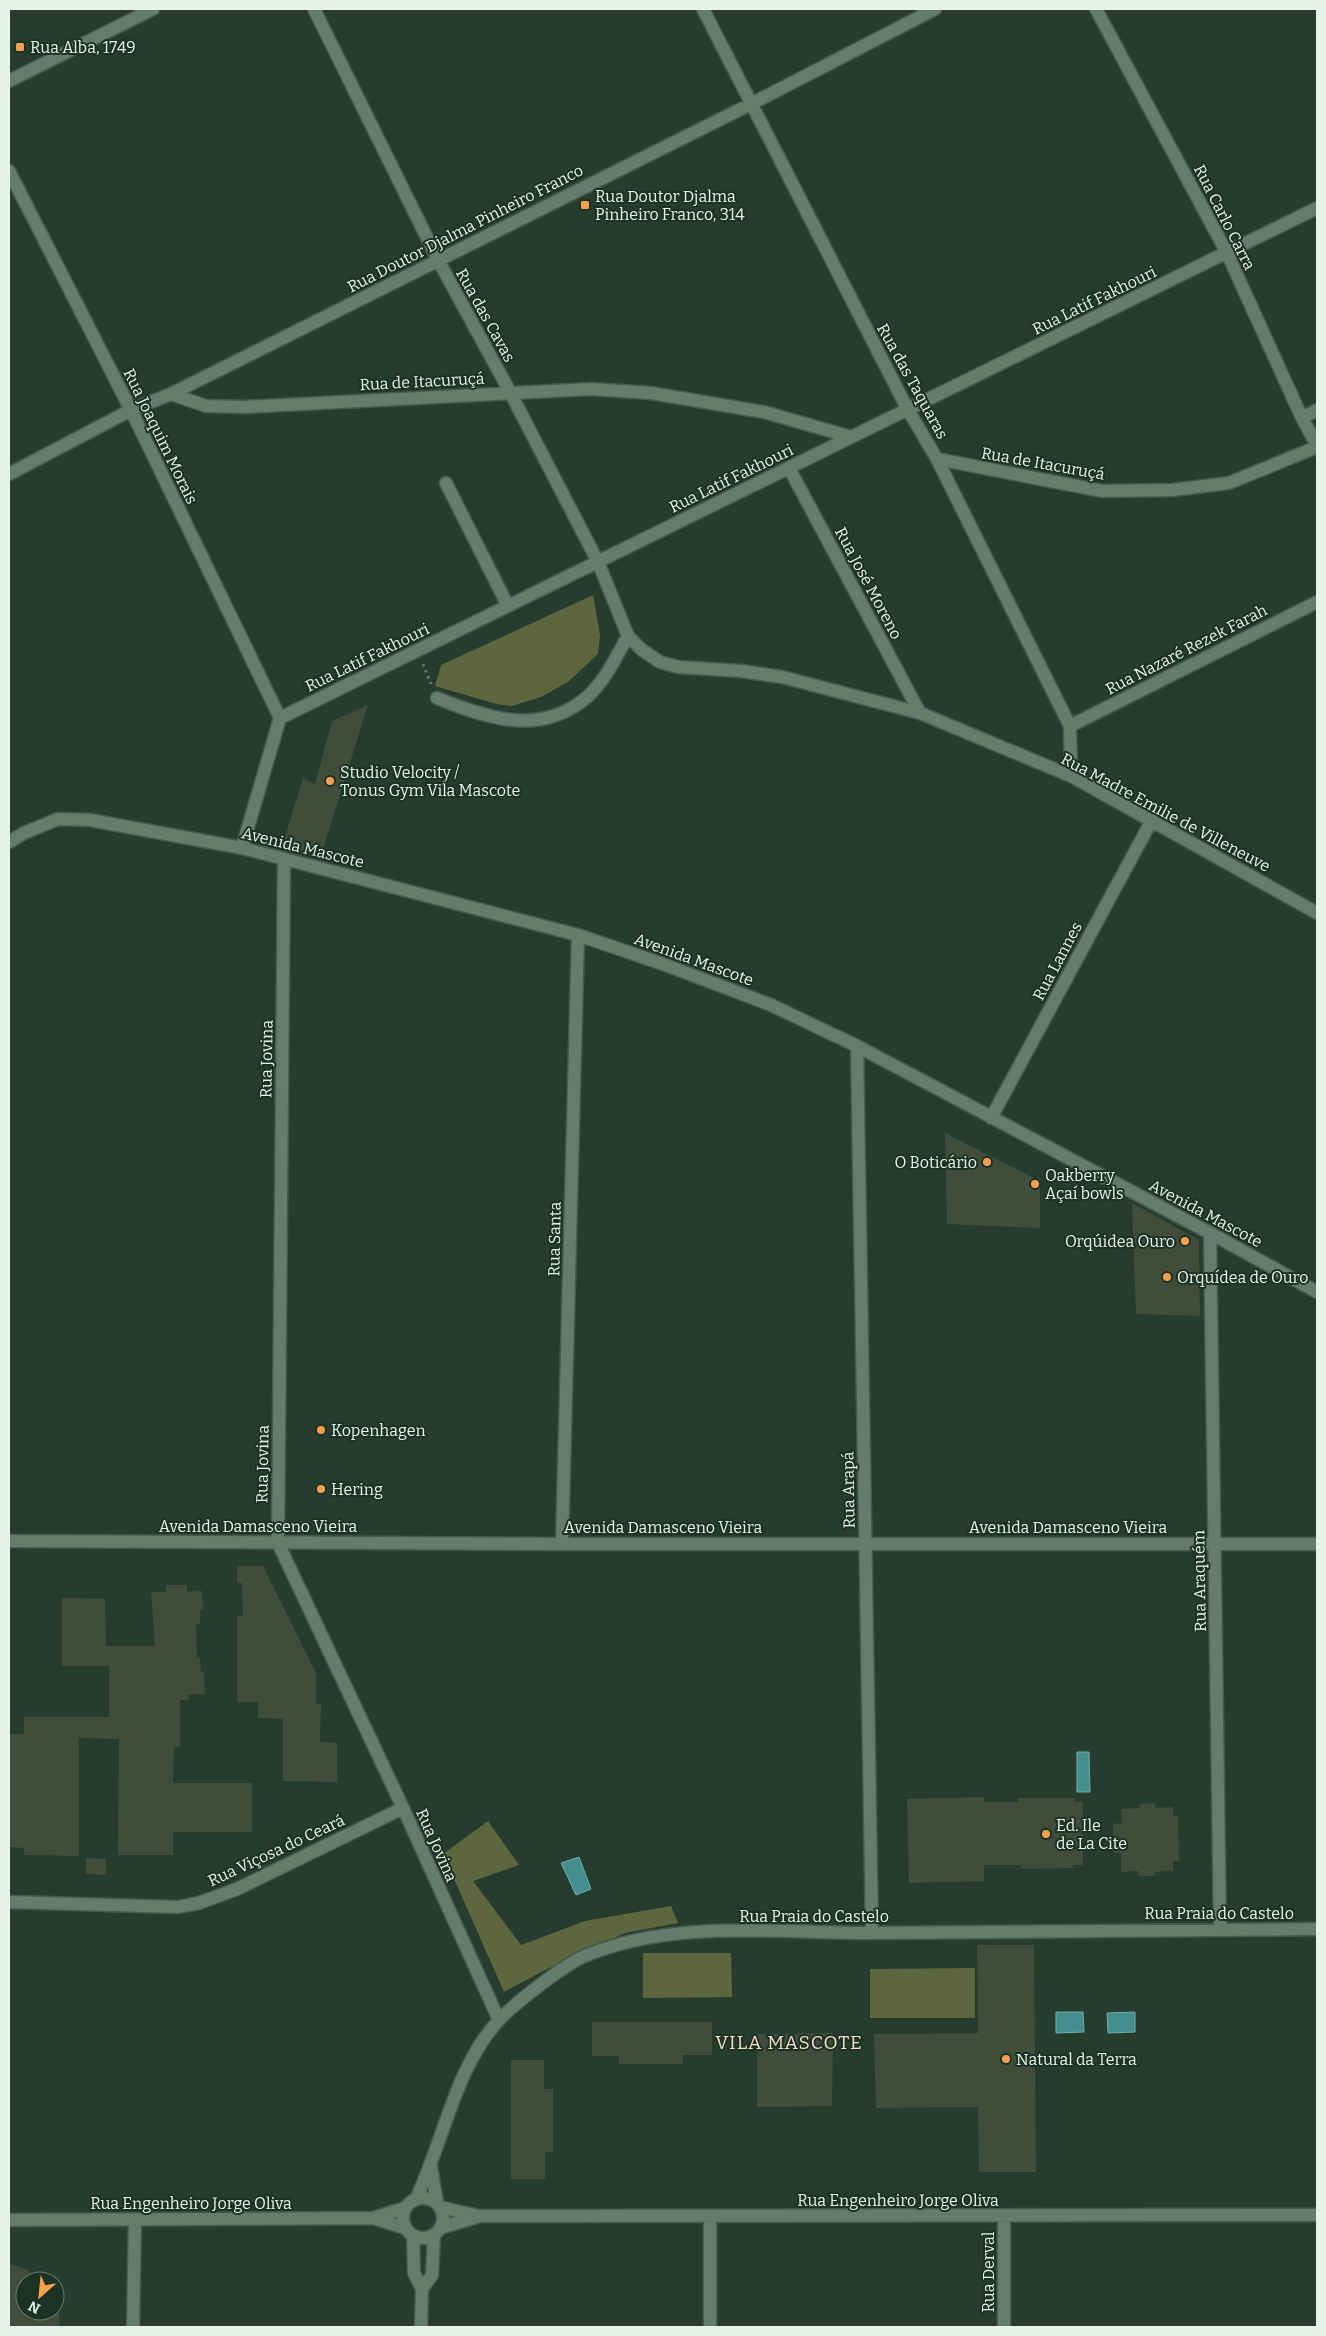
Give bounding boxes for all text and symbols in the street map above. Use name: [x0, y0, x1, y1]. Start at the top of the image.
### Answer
place label: Rua Alba, 1749: [30, 38, 136, 57]
marker: Rua Alba, 1749: [14, 41, 26, 53]
street label: Rua Doutor Djalma Pinheiro Franco: [344, 160, 586, 296]
street label: Rua Carlo Carra: [1190, 161, 1259, 273]
place label: Rua Doutor Djalma Pinheiro Franco, 314: [595, 187, 745, 224]
marker: Rua Doutor Djalma Pinheiro Franco, 314: [579, 199, 591, 211]
street label: Rua Latif Fakhouri: [1029, 262, 1160, 339]
street label: Rua das Cavas: [452, 265, 519, 365]
street label: Rua das Taquaras: [873, 320, 952, 442]
street label: Rua Joaquim Morais: [119, 365, 202, 507]
street label: Rua de Itacuruçá: [359, 369, 485, 394]
street label: Rua Latif Fakhouri: [666, 440, 797, 517]
street label: Rua de Itacuruçá: [980, 443, 1106, 484]
street label: Rua José Moreno: [831, 524, 906, 642]
street label: Rua Nazaré Rezek Farah: [1102, 600, 1270, 698]
street label: Rua Latif Fakhouri: [302, 619, 433, 696]
street label: Rua Madre Emilie de Villeneuve: [1058, 749, 1274, 876]
place label: Studio Velocity / Tonus Gym Vila Mascote: [340, 763, 520, 800]
marker: Studio Velocity / Tonus Gym Vila Mascote: [324, 775, 336, 787]
street label: Avenida Mascote: [240, 823, 366, 872]
street label: Rua Lannes: [1029, 919, 1086, 1004]
street label: Avenida Mascote: [632, 929, 756, 990]
street label: Rua Jovina: [256, 1020, 277, 1098]
place label: O Boticário: [894, 1153, 977, 1172]
marker: O Boticário: [981, 1156, 993, 1168]
place label: Oakberry Açaí bowls: [1045, 1166, 1124, 1203]
street label: Avenida Mascote: [1146, 1176, 1266, 1251]
marker: Oakberry Açaí bowls: [1029, 1178, 1041, 1190]
street label: Rua Santa: [544, 1201, 565, 1276]
place label: Orqúidea Ouro: [1065, 1232, 1175, 1251]
marker: Orqúidea Ouro: [1179, 1235, 1191, 1247]
place label: Orquídea de Ouro: [1177, 1268, 1309, 1287]
marker: Orquídea de Ouro: [1161, 1271, 1173, 1283]
place label: Kopenhagen: [331, 1421, 426, 1440]
marker: Kopenhagen: [315, 1424, 327, 1436]
street label: Rua Jovina: [252, 1425, 273, 1503]
street label: Rua Arapá: [838, 1451, 859, 1529]
place label: Hering: [331, 1480, 383, 1499]
marker: Hering: [315, 1483, 327, 1495]
street label: Avenida Damasceno Vieira: [159, 1517, 357, 1536]
street label: Avenida Damasceno Vieira: [564, 1518, 762, 1537]
street label: Avenida Damasceno Vieira: [969, 1518, 1167, 1537]
street label: Rua Araquém: [1189, 1530, 1210, 1632]
street label: Rua Jovina: [412, 1806, 461, 1885]
street label: Rua Viçosa do Ceará: [205, 1810, 348, 1890]
place label: Ed. Ile de La Cite: [1056, 1816, 1127, 1853]
marker: Ed. Ile de La Cite: [1040, 1828, 1052, 1840]
street label: Rua Praia do Castelo: [1144, 1904, 1294, 1923]
street label: Rua Praia do Castelo: [739, 1907, 889, 1926]
district label: VILA MASCOTE: [715, 2031, 863, 2054]
place label: Natural da Terra: [1016, 2050, 1137, 2069]
marker: Natural da Terra: [1000, 2053, 1012, 2065]
street label: Rua Engenheiro Jorge Oliva: [797, 2191, 999, 2210]
street label: Rua Engenheiro Jorge Oliva: [90, 2194, 292, 2213]
street label: Rua Derval: [979, 2231, 998, 2312]
north arrow: [15, 2271, 65, 2321]
text: N: [25, 2297, 43, 2317]

